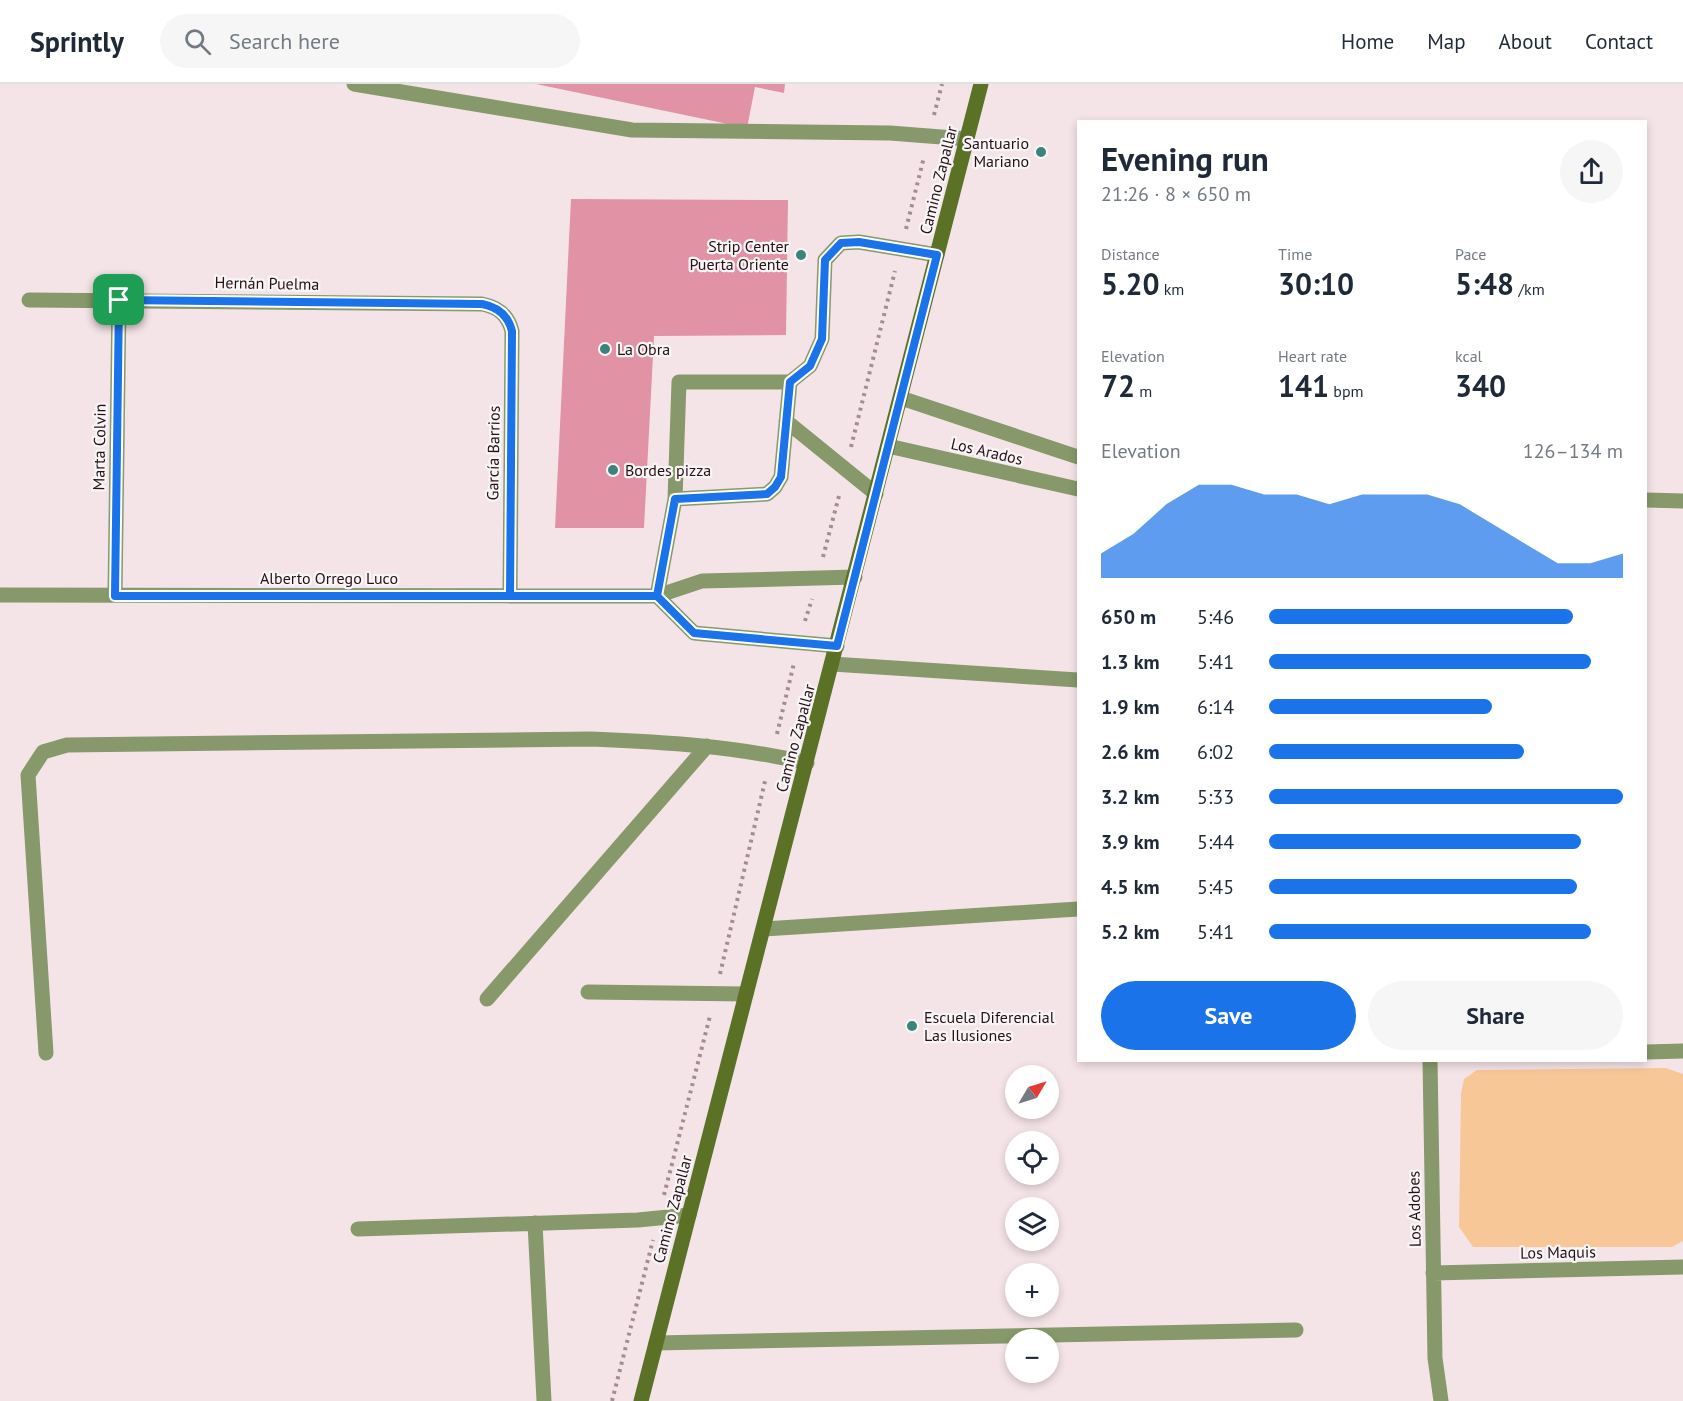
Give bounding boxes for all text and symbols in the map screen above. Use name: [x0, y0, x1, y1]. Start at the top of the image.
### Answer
search box: [160, 14, 580, 68]
text: Sprintly: [30, 23, 124, 60]
icon: search: [181, 25, 214, 58]
text: Search here: [229, 27, 340, 55]
text: Home: [1341, 28, 1394, 55]
text: Map: [1427, 28, 1466, 55]
text: About: [1499, 28, 1552, 55]
text: Contact: [1585, 28, 1653, 55]
street label: Camino Zapallar: [915, 123, 961, 236]
place label: Santuario Mariano: [964, 133, 1029, 171]
text: Evening run: [1101, 137, 1269, 180]
button: share: [1560, 140, 1623, 203]
marker: Santuario Mariano: [1034, 145, 1048, 159]
text: 21:26 · 8 × 650 m: [1101, 181, 1251, 207]
place label: Strip Center Puerta Oriente: [689, 236, 790, 274]
text: Distance: [1101, 244, 1160, 264]
text: Time: [1278, 244, 1312, 264]
text: Pace: [1455, 244, 1486, 264]
marker: Strip Center Puerta Oriente: [794, 248, 808, 262]
text: 5.20: [1101, 264, 1159, 303]
text: 30:10: [1278, 264, 1354, 303]
text: 5:48: [1455, 264, 1514, 303]
street label: Hernán Puelma: [214, 272, 320, 294]
pin: [93, 274, 144, 325]
text: km: [1159, 279, 1184, 299]
text: /km: [1514, 279, 1545, 299]
icon: arrive: [102, 283, 135, 316]
place label: La Obra: [617, 339, 670, 359]
marker: La Obra: [598, 342, 612, 356]
text: Elevation: [1101, 346, 1165, 366]
text: Heart rate: [1278, 346, 1347, 366]
text: kcal: [1455, 346, 1482, 366]
text: 72: [1101, 366, 1135, 405]
text: 141: [1278, 366, 1329, 405]
text: 340: [1455, 366, 1506, 405]
text: m: [1135, 381, 1152, 401]
text: bpm: [1329, 381, 1364, 401]
street label: Marta Colvin: [88, 403, 110, 491]
street label: García Barrios: [482, 405, 504, 500]
street label: Los Arados: [949, 433, 1025, 469]
text: Elevation: [1101, 438, 1181, 464]
text: 126–134 m: [1523, 438, 1623, 464]
place label: Bordes pizza: [625, 460, 711, 480]
marker: Bordes pizza: [606, 463, 620, 477]
street label: Alberto Orrego Luco: [260, 568, 398, 588]
text: 650 m: [1101, 604, 1156, 630]
text: 5:46: [1197, 604, 1234, 630]
text: 1.3 km: [1101, 649, 1160, 675]
text: 5:41: [1197, 649, 1234, 675]
street label: Camino Zapallar: [771, 681, 819, 794]
text: 1.9 km: [1101, 694, 1160, 720]
text: 6:14: [1197, 694, 1234, 720]
text: 2.6 km: [1101, 739, 1160, 765]
text: 6:02: [1197, 739, 1234, 765]
text: 3.2 km: [1101, 784, 1160, 810]
text: 5:33: [1197, 784, 1234, 810]
text: 3.9 km: [1101, 829, 1160, 855]
text: 5:44: [1197, 829, 1234, 855]
text: 4.5 km: [1101, 874, 1160, 900]
text: 5:45: [1197, 874, 1234, 900]
text: 5.2 km: [1101, 919, 1160, 945]
text: 5:41: [1197, 919, 1234, 945]
button: Save: [1101, 981, 1356, 1050]
button: Share: [1368, 981, 1623, 1050]
place label: Escuela Diferencial Las Ilusiones: [924, 1007, 1055, 1045]
marker: Escuela Diferencial Las Ilusiones: [905, 1019, 919, 1033]
north arrow: [1005, 1065, 1059, 1119]
map controls: [1005, 1065, 1059, 1383]
button: locate: [1005, 1131, 1059, 1185]
street label: Camino Zapallar: [648, 1152, 696, 1265]
street label: Los Adobes: [1403, 1170, 1425, 1247]
button: layers: [1005, 1197, 1059, 1251]
street label: Los Maquis: [1520, 1241, 1596, 1263]
button: +: [1005, 1263, 1059, 1317]
button: −: [1005, 1329, 1059, 1383]

